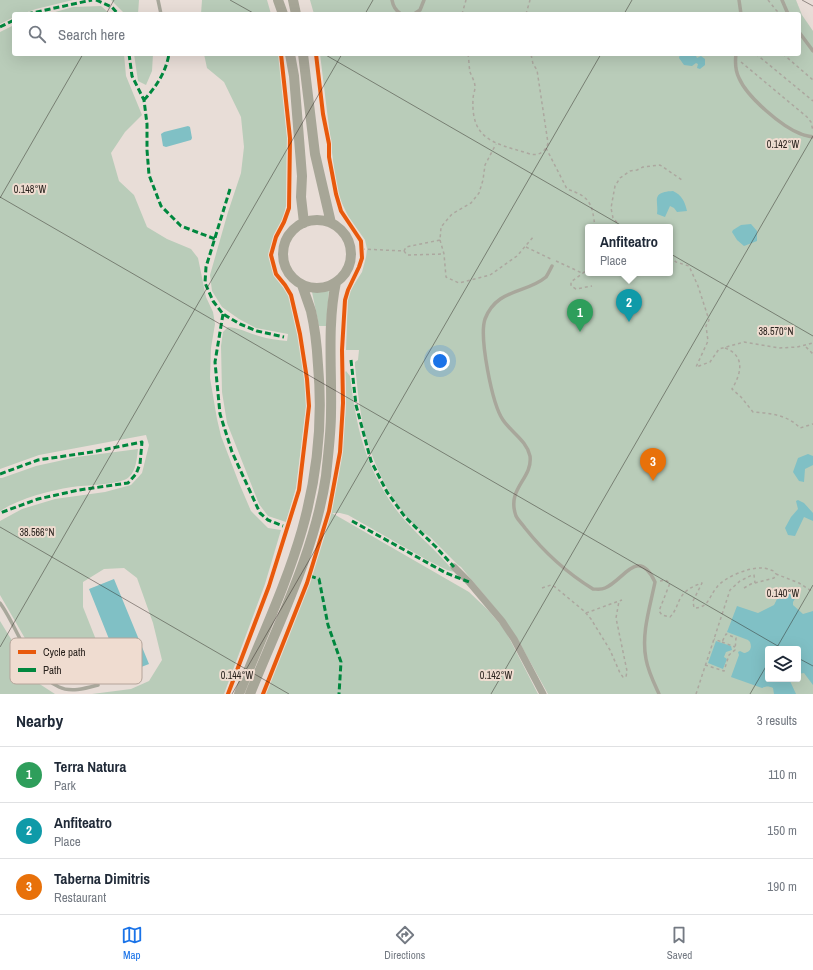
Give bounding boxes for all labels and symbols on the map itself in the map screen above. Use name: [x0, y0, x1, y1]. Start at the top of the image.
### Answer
text: 0.142°W: [767, 138, 799, 151]
text: 0.148°W: [14, 183, 46, 196]
pin: 2: [616, 289, 642, 322]
pin: 1: [567, 299, 593, 332]
text: 38.570°N: [759, 325, 794, 338]
your location: [430, 351, 450, 371]
pin: 3: [640, 448, 666, 481]
text: 38.566°N: [20, 526, 55, 539]
text: 0.140°W: [767, 587, 799, 600]
legend: [10, 638, 142, 684]
text: Cycle path: [43, 645, 86, 659]
text: Path: [43, 663, 62, 677]
text: 0.144°W: [221, 669, 253, 682]
text: 0.142°W: [480, 669, 512, 682]

